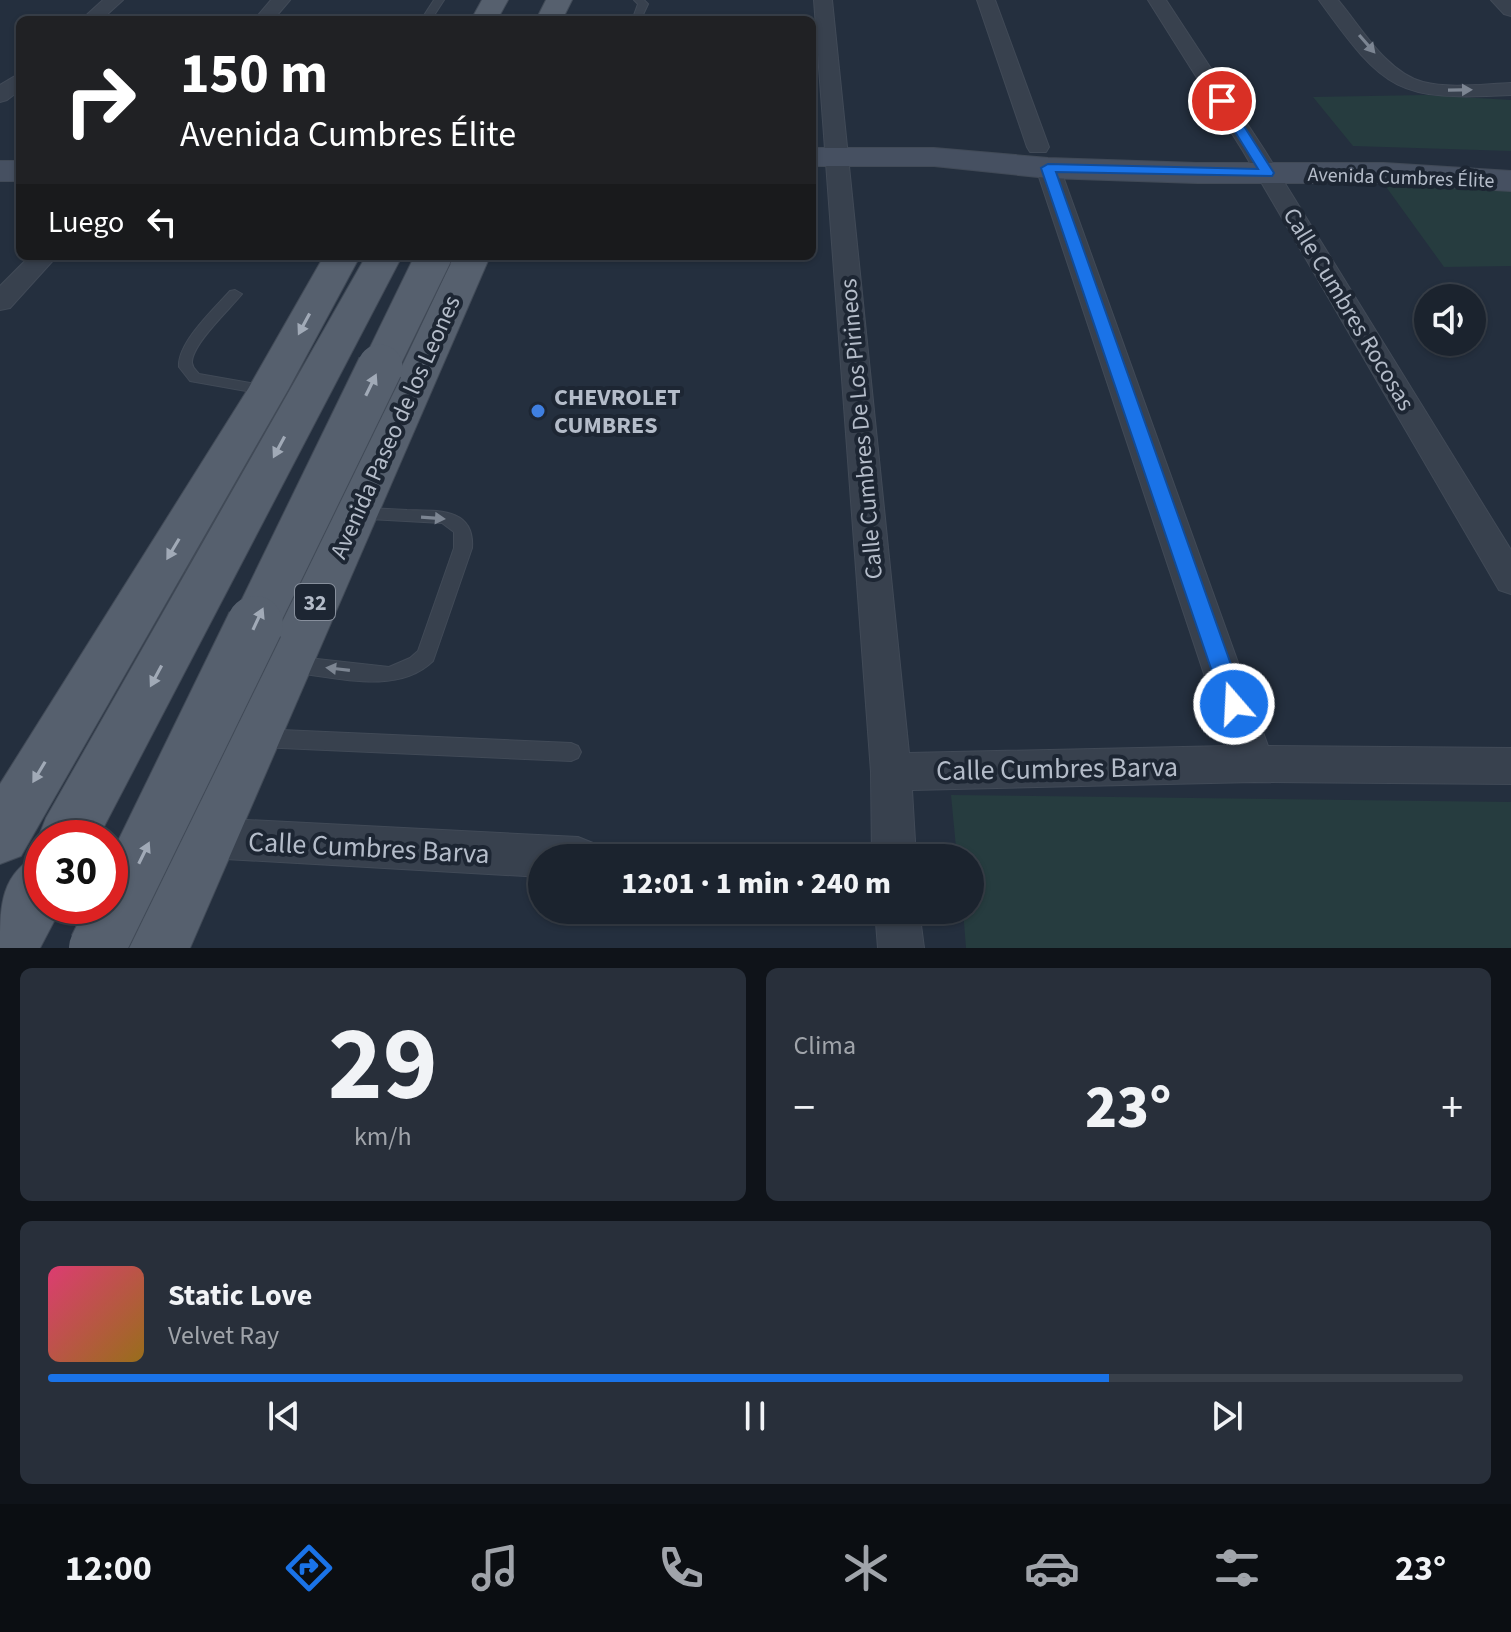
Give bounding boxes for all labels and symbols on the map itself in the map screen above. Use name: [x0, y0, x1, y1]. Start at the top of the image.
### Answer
one-way arrow: [1357, 35, 1375, 54]
pin: [1188, 67, 1256, 135]
one-way arrow: [1448, 84, 1473, 96]
street label: Avenida Cumbres Élite: [1307, 161, 1495, 195]
street label: Calle Cumbres Rocosas: [1274, 201, 1423, 417]
street label: Calle Cumbres De Los Pirineos: [831, 277, 892, 581]
street label: Avenida Paseo de los Leones: [322, 290, 469, 564]
one-way arrow: [297, 313, 311, 335]
one-way arrow: [364, 373, 378, 397]
place label: CHEVROLET CUMBRES: [554, 380, 681, 443]
marker: CHEVROLET CUMBRES: [529, 402, 547, 420]
one-way arrow: [273, 436, 286, 459]
one-way arrow: [421, 512, 446, 525]
one-way arrow: [166, 538, 180, 560]
road number: 32: [295, 584, 335, 620]
one-way arrow: [251, 608, 265, 631]
position arrow: [1192, 662, 1276, 746]
one-way arrow: [325, 663, 350, 676]
one-way arrow: [149, 665, 163, 687]
street label: Calle Cumbres Barva: [936, 747, 1178, 791]
one-way arrow: [32, 761, 46, 783]
speed limit sign: 30: [24, 820, 128, 924]
street label: Calle Cumbres Barva: [247, 822, 491, 874]
one-way arrow: [137, 842, 151, 865]

